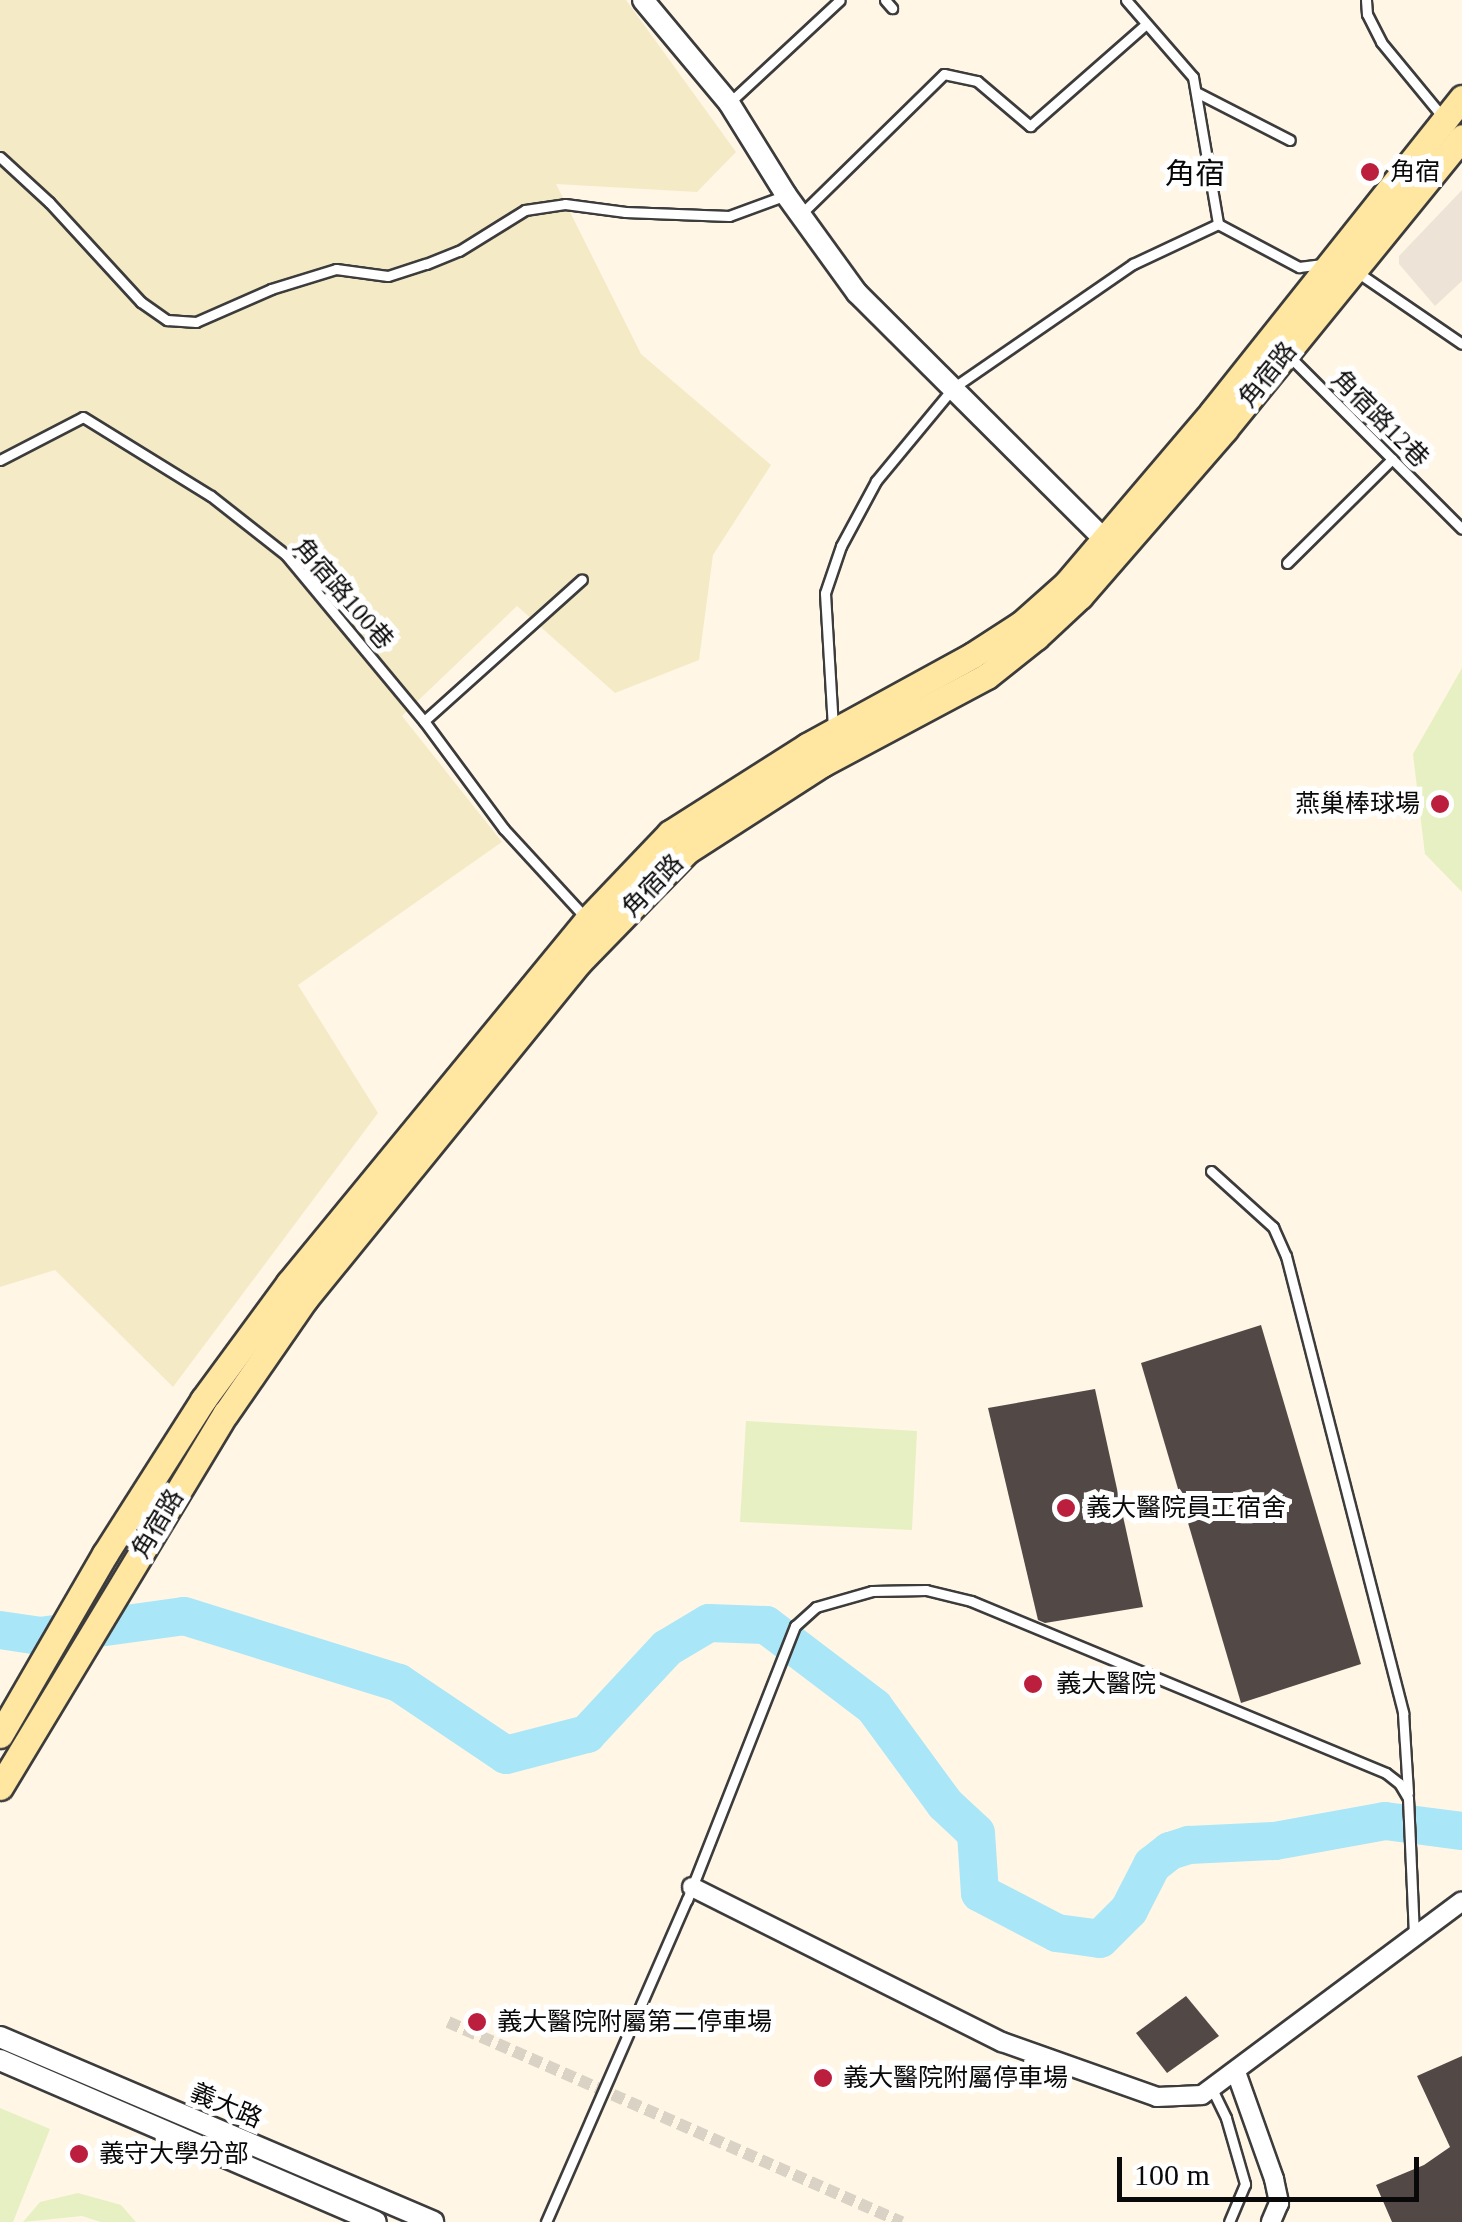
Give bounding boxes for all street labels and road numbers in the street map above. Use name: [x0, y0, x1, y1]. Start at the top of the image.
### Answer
street label: 角宿路: [1233, 336, 1303, 414]
street label: 角宿路12巷: [1325, 364, 1435, 474]
street label: 角宿路100巷: [287, 532, 399, 656]
street label: 角宿路: [616, 849, 690, 923]
street label: 角宿路: [126, 1484, 190, 1564]
street label: 義大路: [186, 2078, 266, 2134]

